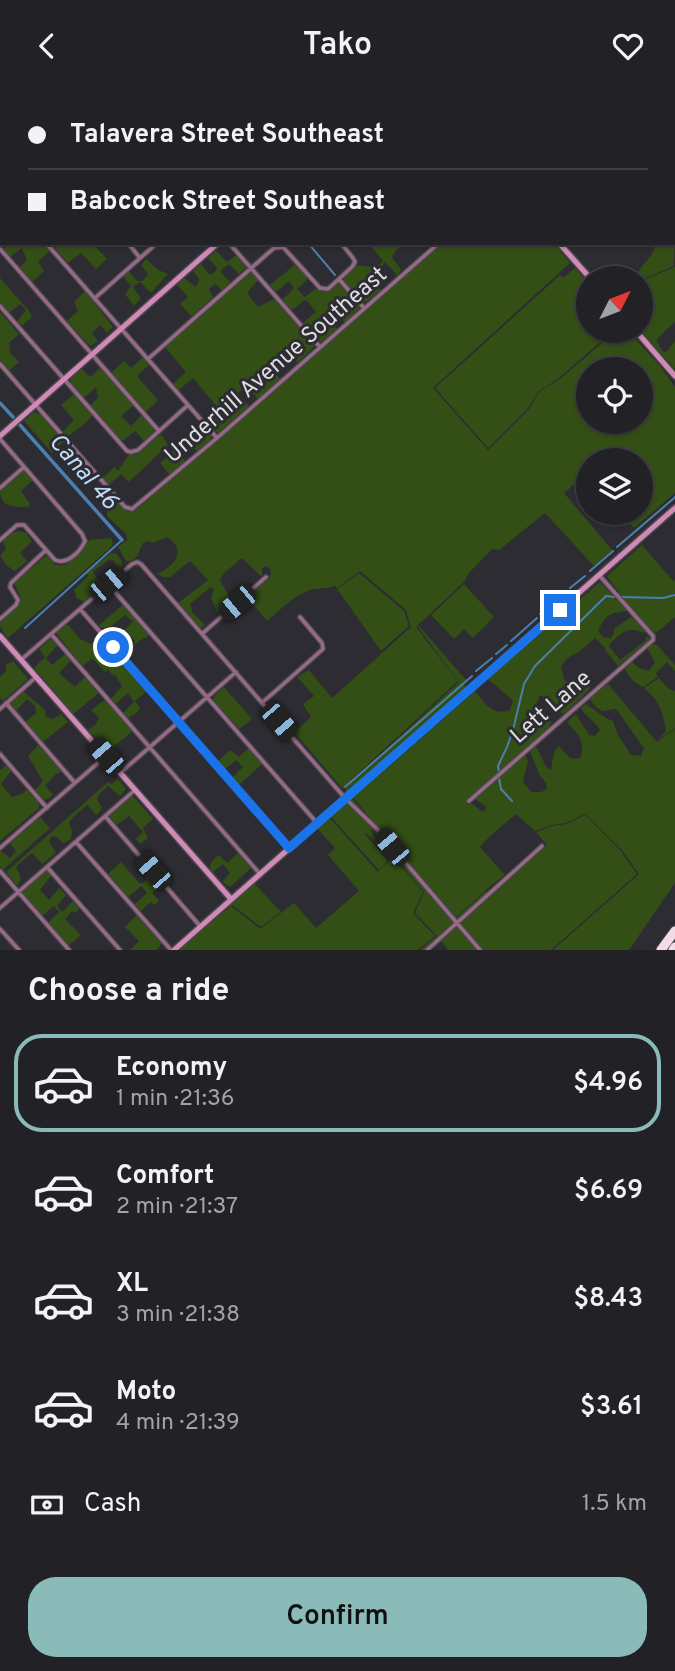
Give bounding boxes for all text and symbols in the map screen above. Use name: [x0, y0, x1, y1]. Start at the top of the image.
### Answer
text: Tako: [303, 26, 372, 66]
icon: back: [28, 27, 66, 65]
icon: heart: [609, 27, 647, 65]
text: Talavera Street Southeast: [70, 119, 384, 152]
text: Babcock Street Southeast: [70, 186, 385, 219]
street label: Underhill Avenue Southeast: [159, 261, 394, 470]
north arrow: [576, 266, 653, 343]
map controls: [576, 266, 653, 525]
button: locate: [576, 357, 653, 434]
water label: Canal 46: [41, 428, 124, 517]
button: layers: [576, 448, 653, 525]
car: [86, 562, 131, 606]
car: [215, 581, 260, 625]
route end: [544, 594, 576, 626]
route start: [97, 631, 129, 663]
street label: Lett Lane: [505, 665, 598, 751]
car: [258, 698, 301, 744]
car: [85, 733, 128, 779]
car: [371, 824, 414, 870]
car: [132, 848, 175, 894]
text: Choose a ride: [28, 972, 229, 1012]
icon: car: [32, 1052, 95, 1115]
text: Economy: [116, 1052, 227, 1085]
text: $4.96: [573, 1067, 643, 1100]
text: 1 min · 21:36: [116, 1085, 234, 1114]
icon: car: [32, 1160, 95, 1223]
text: Comfort: [116, 1160, 214, 1193]
text: $6.69: [574, 1175, 643, 1208]
text: 2 min · 21:37: [116, 1193, 238, 1222]
icon: car: [32, 1268, 95, 1331]
text: XL: [116, 1268, 148, 1301]
text: $8.43: [573, 1283, 643, 1316]
text: 3 min · 21:38: [116, 1301, 240, 1330]
icon: car: [32, 1376, 95, 1439]
text: Moto: [116, 1376, 176, 1409]
text: $3.61: [580, 1391, 643, 1424]
text: 4 min · 21:39: [116, 1409, 240, 1438]
icon: cash: [28, 1486, 66, 1524]
text: Cash: [84, 1488, 141, 1521]
text: 1.5 km: [582, 1490, 647, 1519]
button: Confirm: [28, 1577, 647, 1657]

